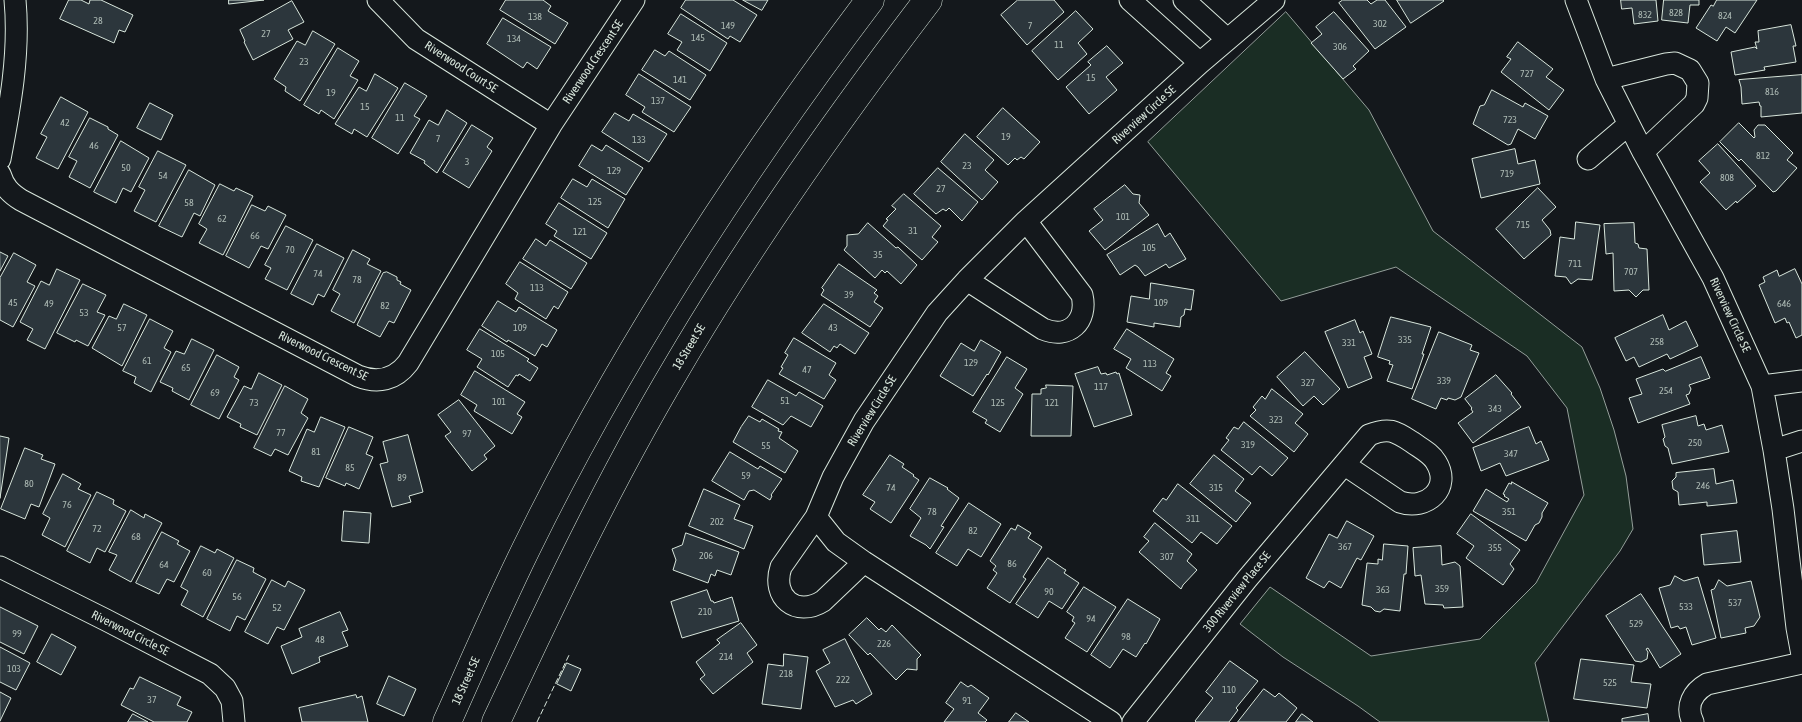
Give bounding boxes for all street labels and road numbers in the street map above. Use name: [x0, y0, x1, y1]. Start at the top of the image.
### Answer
street label: Riverwood Crescent SE: [560, 17, 626, 107]
street label: Riverwood Court SE: [422, 38, 500, 96]
street label: Riverview Circle SE: [1109, 83, 1179, 147]
street label: Riverview Circle SE: [1706, 275, 1754, 355]
street label: 18 Street SE: [670, 321, 708, 373]
street label: Riverwood Crescent SE: [276, 328, 370, 384]
street label: Riverview Circle SE: [844, 373, 900, 449]
street label: 300 Riverview Place SE: [1200, 549, 1274, 635]
street label: Riverwood Circle SE: [89, 607, 171, 659]
street label: 18 Street SE: [449, 655, 483, 707]

